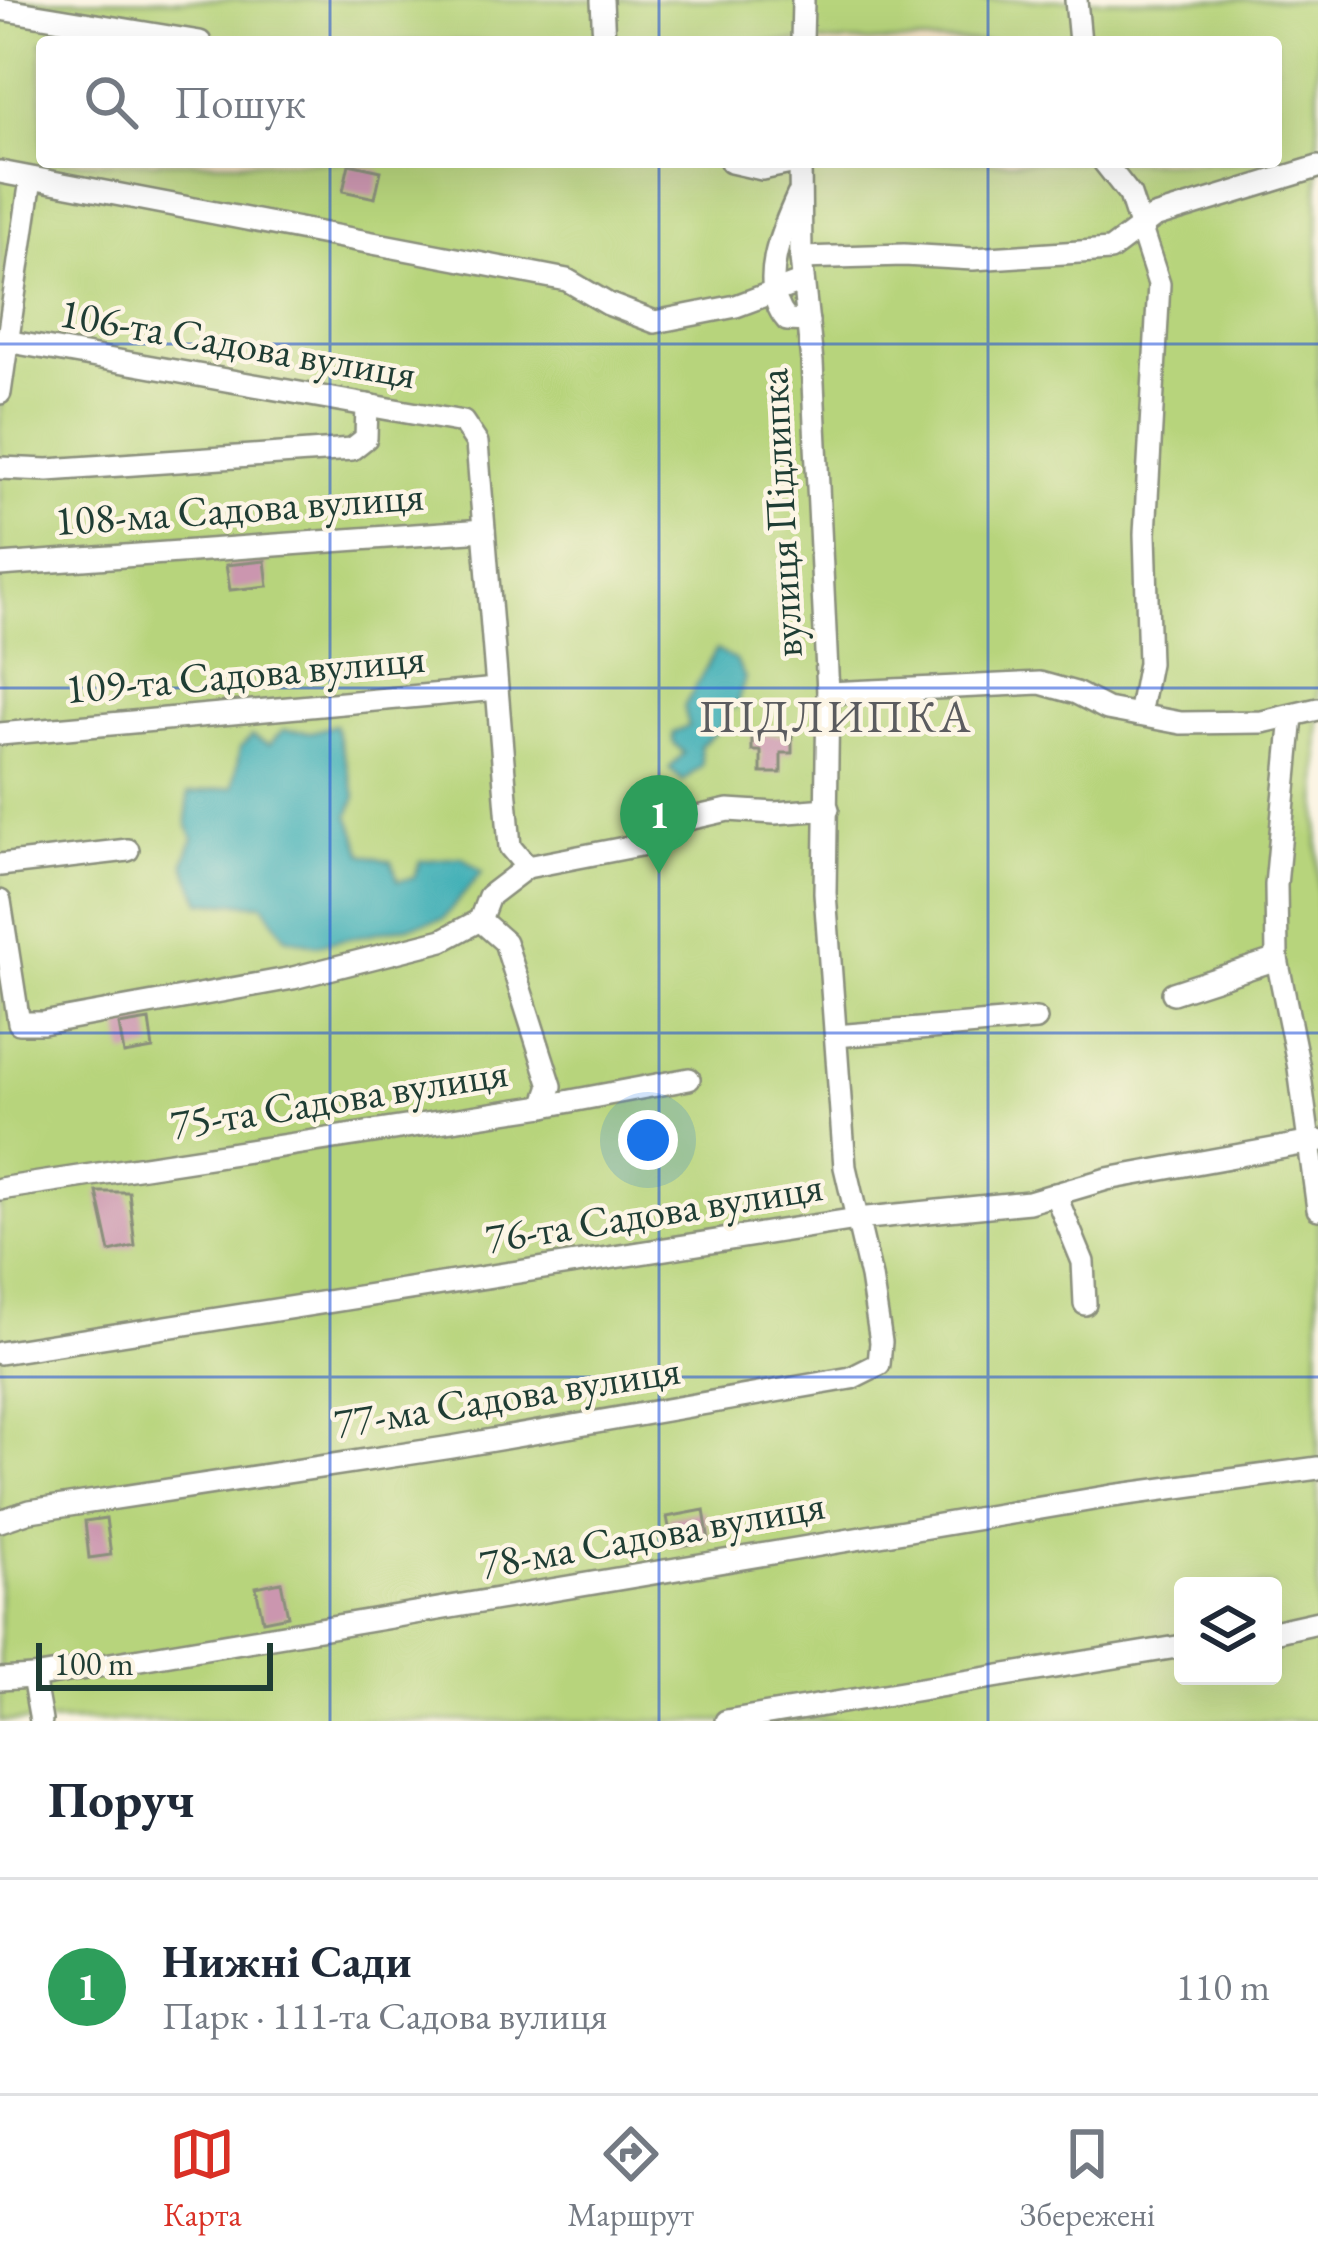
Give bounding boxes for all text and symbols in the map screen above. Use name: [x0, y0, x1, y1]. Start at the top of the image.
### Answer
search box: [36, 36, 1282, 168]
icon: search: [78, 69, 144, 135]
text: Пошук: [174, 73, 306, 131]
street label: 106-та Садова вулиця: [55, 285, 421, 401]
street label: вулиця Підлипка: [745, 367, 815, 659]
street label: 108-ма Садова вулиця: [52, 468, 426, 548]
street label: 109-та Садова вулиця: [63, 630, 427, 716]
district label: ПІДЛИПКА: [699, 687, 973, 745]
pin: 1: [620, 775, 698, 874]
street label: 75-та Садова вулиця: [166, 1044, 512, 1152]
your location: [618, 1110, 678, 1170]
street label: 76-та Садова вулиця: [481, 1158, 827, 1266]
street label: 77-ма Садова вулиця: [330, 1341, 684, 1451]
street label: 78-ма Садова вулиця: [475, 1477, 829, 1591]
map controls: [1174, 1577, 1282, 1685]
button: layers: [1174, 1577, 1282, 1685]
scale bar: [36, 1637, 273, 1690]
text: 100 m: [54, 1642, 134, 1685]
text: Поруч: [48, 1766, 194, 1832]
text: Нижні Сади: [162, 1932, 412, 1990]
text: 1: [77, 1961, 97, 2012]
text: 110 m: [1176, 1961, 1270, 2012]
text: Парк · 111-та Садова вулиця: [162, 1990, 607, 2041]
tab: Карта: [163, 2121, 242, 2236]
tab: Маршрут: [567, 2121, 694, 2236]
tab: Збережені: [1020, 2121, 1155, 2236]

